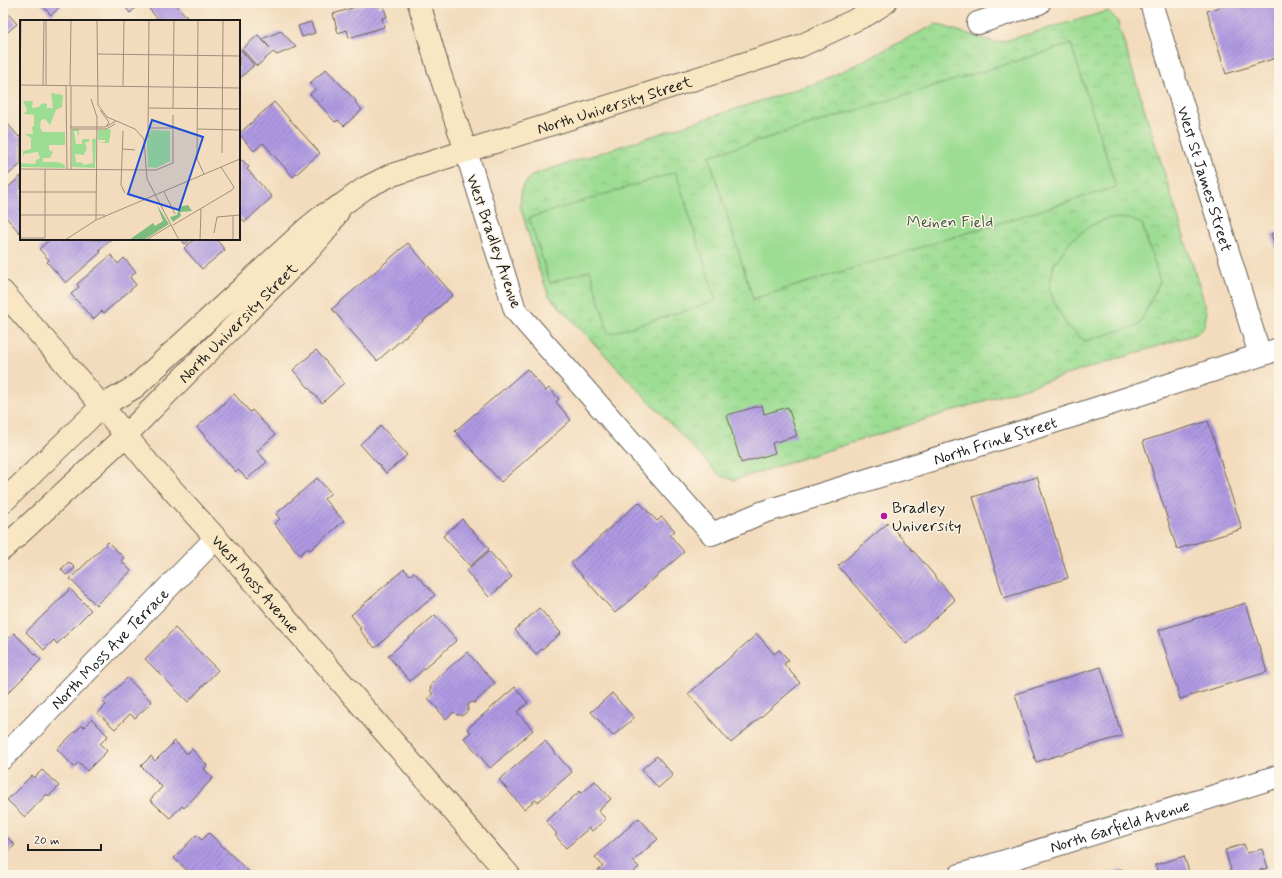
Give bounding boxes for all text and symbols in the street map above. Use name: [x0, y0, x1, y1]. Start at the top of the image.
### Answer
inset map: [20, 20, 240, 240]
street label: North University Street: [535, 71, 695, 140]
street label: West St James Street: [1172, 104, 1237, 255]
street label: West Bradley Avenue: [461, 172, 527, 312]
park label: Meinen Field: [907, 212, 993, 233]
street label: North University Street: [174, 258, 303, 388]
street label: North Frink Street: [931, 413, 1060, 471]
place label: Bradley University: [892, 498, 962, 537]
marker: Bradley University: [879, 511, 889, 521]
street label: West Moss Avenue: [206, 531, 303, 638]
street label: North Moss Ave Terrace: [47, 583, 175, 714]
street label: North Garfield Avenue: [1047, 795, 1192, 858]
scale bar: [28, 826, 101, 852]
text: 20 m: [34, 833, 60, 849]

